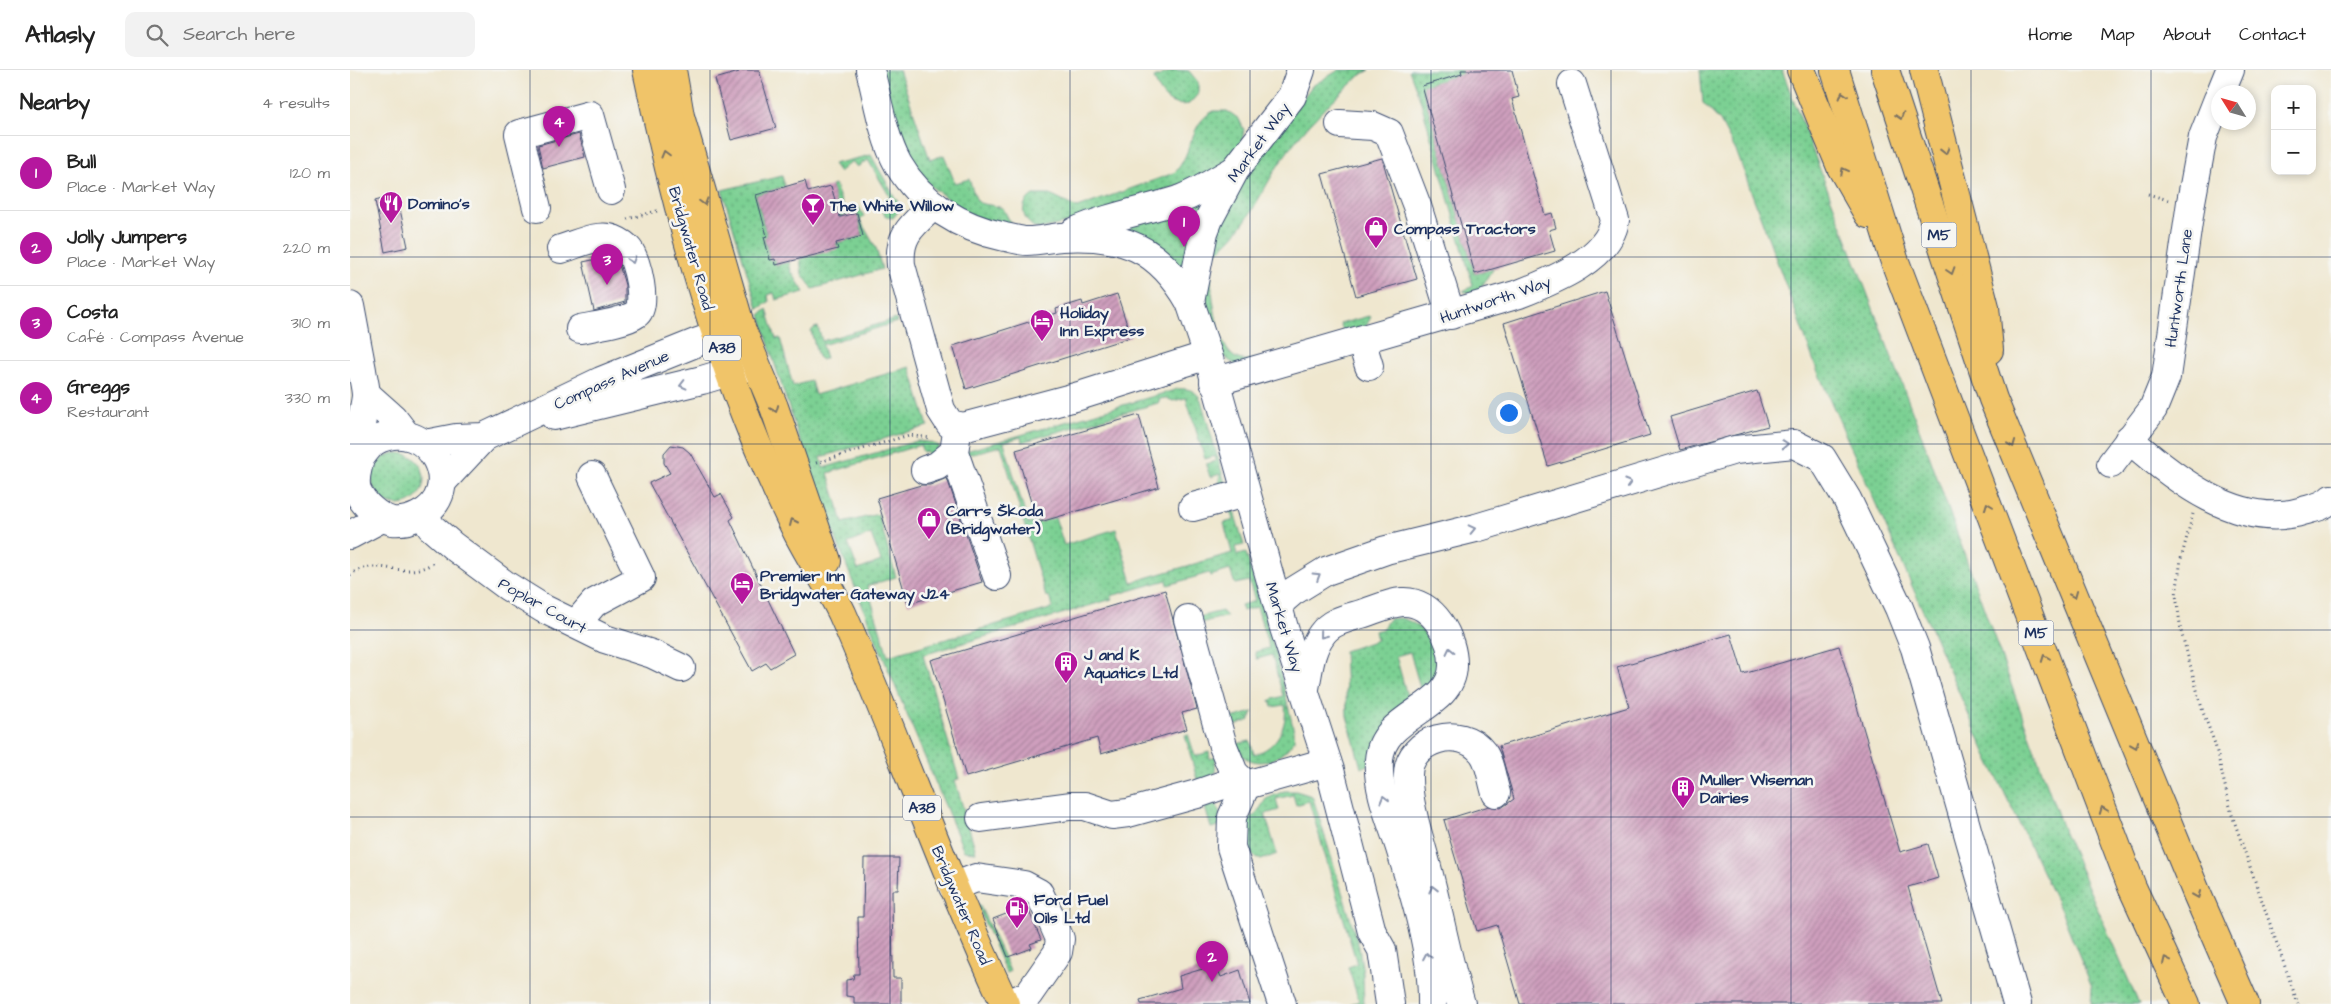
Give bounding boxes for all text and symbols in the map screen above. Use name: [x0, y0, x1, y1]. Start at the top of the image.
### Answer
search box: [125, 12, 475, 57]
text: Atlasly: [25, 18, 95, 52]
icon: search: [143, 21, 171, 49]
text: Search here: [183, 21, 295, 48]
text: Home: [2028, 22, 2073, 47]
text: Map: [2101, 22, 2135, 47]
text: About: [2163, 22, 2211, 47]
text: Contact: [2239, 22, 2306, 47]
north arrow: [2211, 85, 2256, 130]
map controls: [2271, 85, 2316, 175]
button: +: [2271, 85, 2316, 130]
text: Nearby: [20, 88, 90, 117]
one-way arrow: [1839, 91, 1849, 100]
text: 4 results: [262, 92, 330, 114]
street label: Market Way: [1222, 98, 1296, 187]
pin: 4: [543, 106, 575, 147]
one-way arrow: [1894, 112, 1904, 120]
button: −: [2271, 130, 2316, 175]
one-way arrow: [1939, 147, 1950, 156]
text: Bull: [67, 149, 96, 176]
one-way arrow: [660, 149, 671, 158]
text: 1: [35, 162, 37, 184]
text: 120 m: [290, 162, 330, 184]
one-way arrow: [1840, 167, 1850, 176]
text: Place · Market Way: [67, 176, 215, 198]
street label: Bridgwater Road: [662, 184, 719, 313]
restaurant icon: Domino's: [378, 190, 404, 224]
bar icon: The White Willow: [800, 192, 826, 226]
place label: Domino's: [408, 193, 470, 215]
place label: The White Willow: [829, 195, 954, 217]
one-way arrow: [699, 198, 709, 206]
pin: 1: [1168, 206, 1200, 247]
shop icon: Compass Tractors: [1363, 215, 1389, 249]
place label: Compass Tractors: [1394, 218, 1536, 240]
road number: M5: [1922, 222, 1956, 248]
text: Jolly Jumpers: [67, 224, 187, 251]
street label: Huntworth Lane: [2160, 227, 2198, 349]
text: 2: [31, 237, 41, 259]
text: 220 m: [283, 237, 330, 259]
pin: 3: [591, 244, 623, 285]
text: Place · Market Way: [67, 251, 215, 273]
one-way arrow: [626, 255, 636, 263]
one-way arrow: [1945, 266, 1955, 274]
street label: Huntworth Way: [1437, 271, 1554, 330]
text: Costa: [67, 299, 118, 326]
place label: Holiday Inn Express: [1060, 302, 1144, 342]
hotel icon: Holiday Inn Express: [1029, 308, 1055, 342]
text: 3: [32, 312, 40, 334]
text: 310 m: [291, 312, 330, 334]
text: Café · Compass Avenue: [67, 326, 244, 348]
road number: A38: [703, 336, 741, 360]
street label: Compass Avenue: [550, 344, 673, 415]
text: Greggs: [67, 374, 130, 401]
one-way arrow: [680, 379, 688, 389]
text: 4: [31, 387, 41, 409]
text: 330 m: [285, 387, 330, 409]
your location: [1496, 400, 1522, 426]
text: Restaurant: [67, 401, 149, 423]
one-way arrow: [768, 404, 779, 413]
one-way arrow: [1782, 439, 1790, 450]
one-way arrow: [2006, 439, 2016, 448]
one-way arrow: [1623, 479, 1632, 489]
place label: Carrs Škoda (Bridgwater): [945, 500, 1044, 542]
one-way arrow: [1983, 502, 1994, 511]
shop icon: Carrs Škoda (Bridgwater): [916, 506, 942, 540]
one-way arrow: [788, 518, 799, 527]
one-way arrow: [1468, 524, 1477, 535]
place label: Premier Inn Bridgwater Gateway J24: [760, 565, 950, 607]
hotel icon: Premier Inn Bridgwater Gateway J24: [729, 571, 755, 605]
street label: Poplar Court: [494, 573, 591, 639]
one-way arrow: [1312, 573, 1321, 583]
street label: Market Way: [1259, 579, 1308, 676]
one-way arrow: [2067, 590, 2078, 599]
road number: M5: [2018, 620, 2054, 646]
one-way arrow: [1320, 629, 1329, 638]
place label: J and K Aquatics Ltd: [1083, 644, 1179, 684]
one-way arrow: [1445, 647, 1456, 656]
building icon: J and K Aquatics Ltd: [1053, 650, 1079, 684]
one-way arrow: [2041, 654, 2051, 663]
one-way arrow: [2129, 740, 2140, 749]
place label: Muller Wiseman Dairies: [1700, 769, 1813, 809]
building icon: Muller Wiseman Dairies: [1670, 775, 1696, 809]
one-way arrow: [1380, 795, 1390, 804]
road number: A38: [903, 796, 941, 820]
one-way arrow: [2099, 806, 2109, 815]
street label: Bridgwater Road: [925, 843, 996, 969]
one-way arrow: [1428, 884, 1439, 893]
place label: Ford Fuel Oils Ltd: [1034, 889, 1108, 929]
one-way arrow: [2191, 890, 2201, 899]
fuel station icon: Ford Fuel Oils Ltd: [1004, 895, 1030, 929]
pin: 2: [1196, 941, 1228, 982]
one-way arrow: [1423, 951, 1433, 960]
one-way arrow: [2161, 956, 2172, 965]

